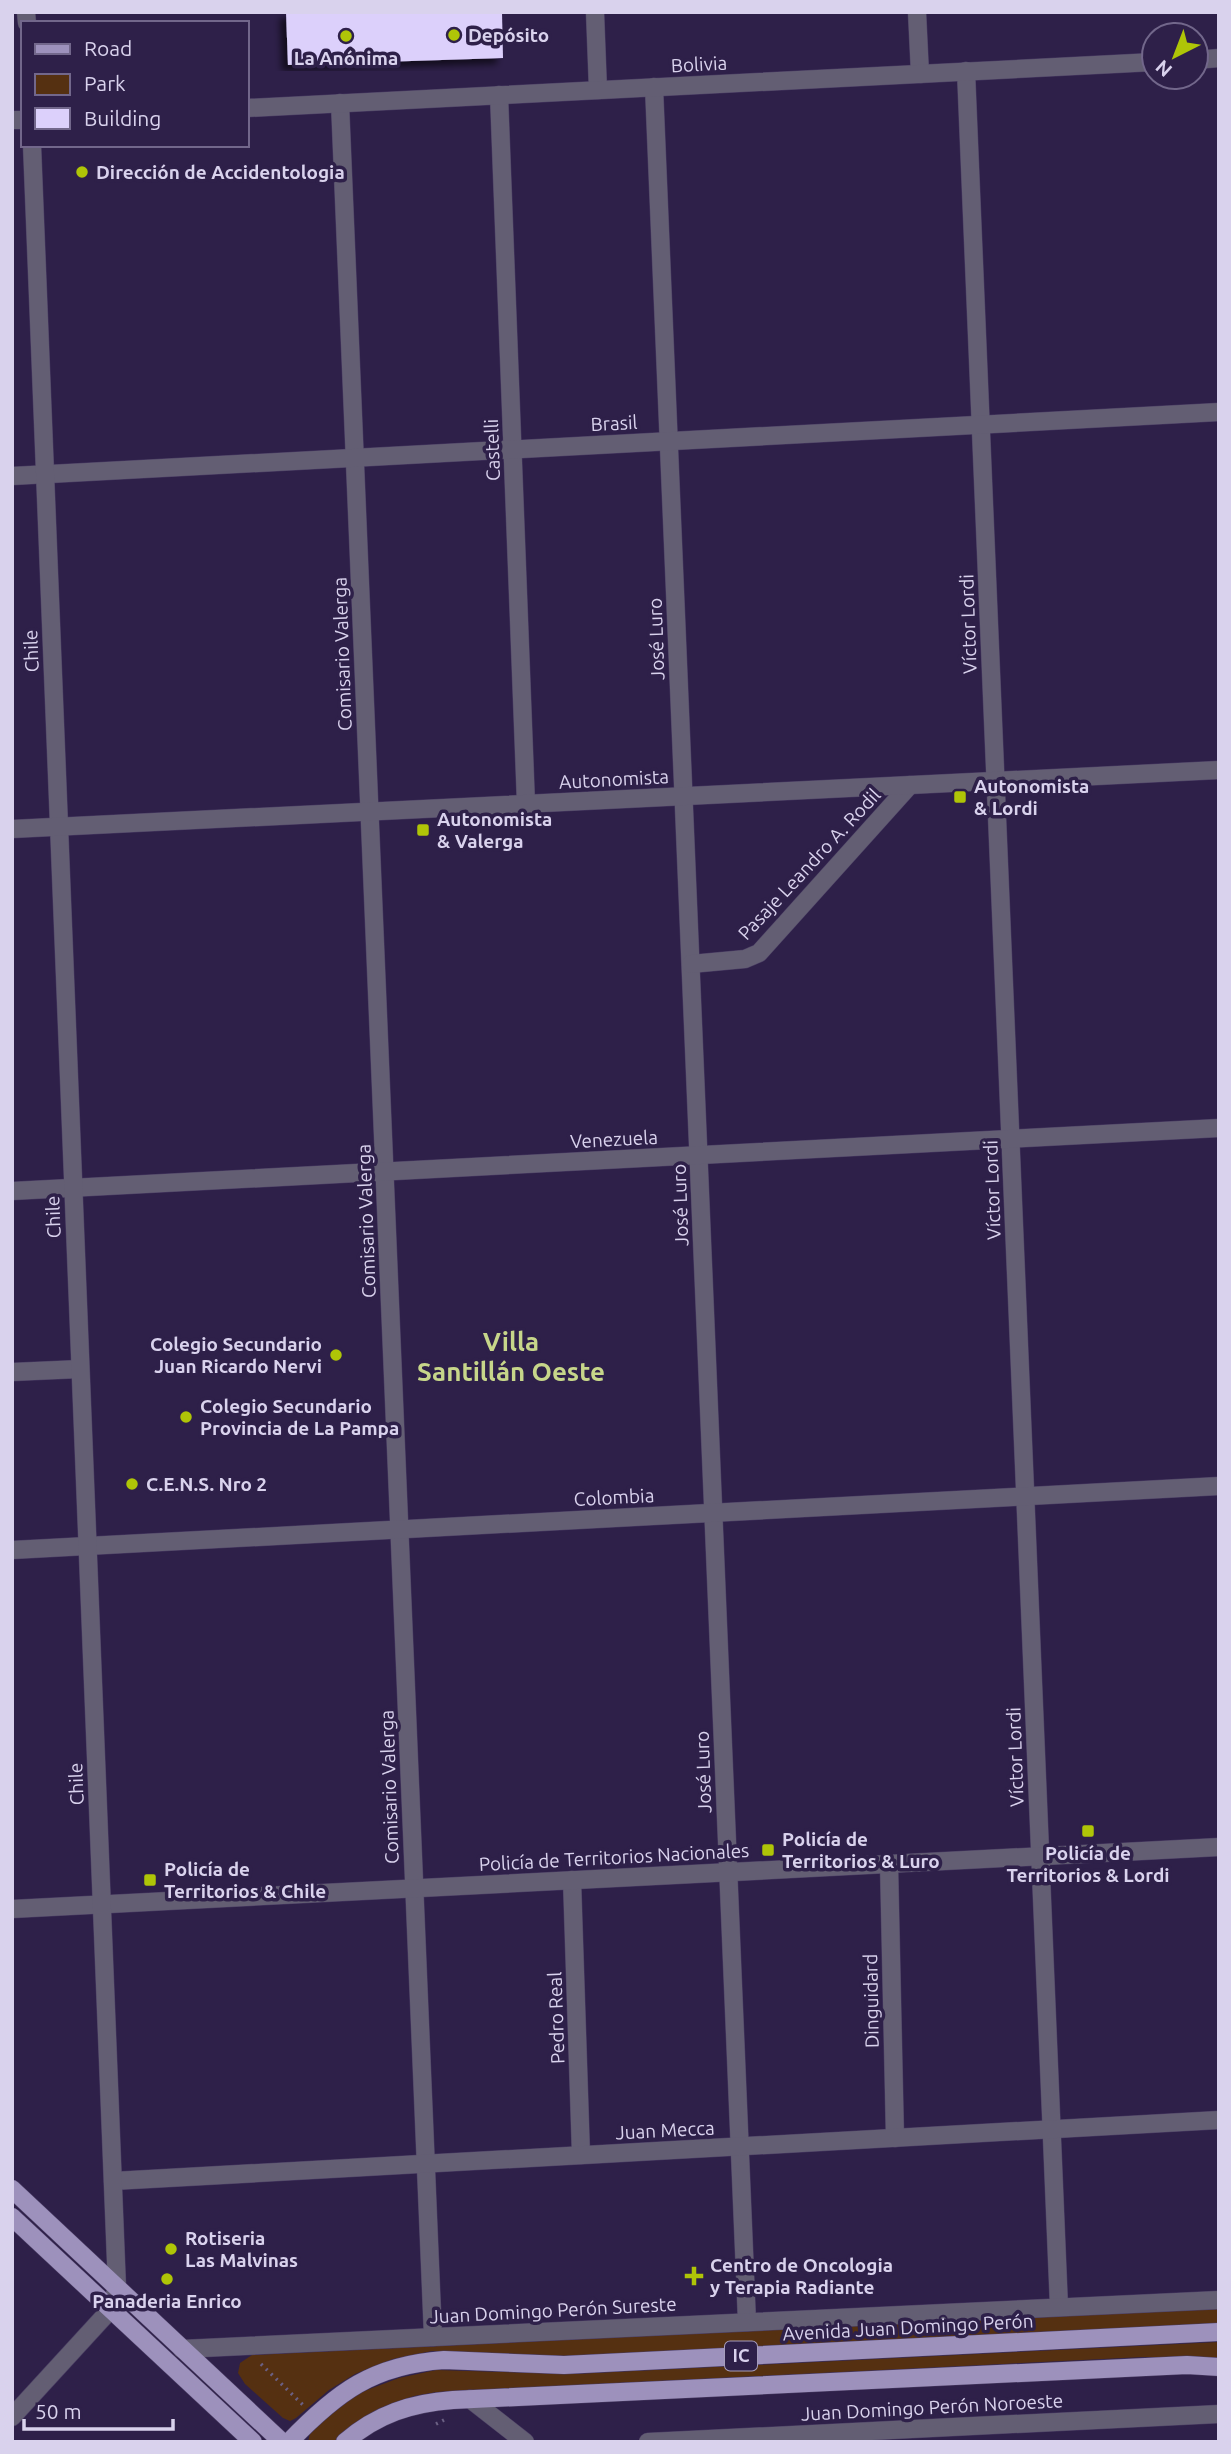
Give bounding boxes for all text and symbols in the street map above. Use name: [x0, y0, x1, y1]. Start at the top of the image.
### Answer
legend: [21, 21, 248, 147]
north arrow: [1140, 21, 1210, 91]
place label: Depósito: [468, 24, 549, 46]
marker: Depósito: [446, 27, 462, 43]
marker: La Anónima: [338, 28, 354, 44]
text: Road: [84, 36, 132, 60]
place label: La Anónima: [294, 47, 398, 69]
street label: Bolivia: [670, 52, 728, 76]
text: N: [1151, 56, 1176, 82]
text: Park: [84, 71, 126, 95]
text: Building: [84, 106, 161, 130]
place label: Dirección de Accidentologia: [96, 161, 345, 183]
marker: Dirección de Accidentologia: [74, 164, 90, 180]
street label: Brasil: [590, 411, 638, 435]
street label: Castelli: [480, 419, 504, 481]
street label: Víctor Lordi: [955, 574, 981, 674]
street label: Comisario Valerga: [328, 577, 356, 731]
street label: José Luro: [644, 597, 668, 681]
street label: Chile: [19, 629, 43, 673]
street label: Autonomista: [558, 765, 670, 793]
place label: Autonomista & Lordi: [974, 775, 1089, 819]
street label: Pasaje Leandro A. Rodil: [733, 784, 885, 944]
marker: Autonomista & Lordi: [952, 789, 968, 805]
place label: Autonomista & Valerga: [437, 808, 552, 852]
marker: Autonomista & Valerga: [415, 822, 431, 838]
street label: Venezuela: [569, 1126, 659, 1152]
street label: Víctor Lordi: [979, 1140, 1005, 1240]
street label: Comisario Valerga: [352, 1144, 380, 1298]
street label: José Luro: [668, 1163, 692, 1247]
street label: Chile: [41, 1195, 65, 1239]
district label: Villa Santillán Oeste: [417, 1327, 605, 1386]
place label: Colegio Secundario Juan Ricardo Nervi: [150, 1333, 322, 1377]
marker: Colegio Secundario Juan Ricardo Nervi: [328, 1347, 344, 1363]
place label: Colegio Secundario Provincia de La Pampa: [200, 1395, 399, 1439]
marker: Colegio Secundario Provincia de La Pampa: [178, 1409, 194, 1425]
place label: C.E.N.S. Nro 2: [146, 1473, 267, 1495]
marker: C.E.N.S. Nro 2: [124, 1476, 140, 1492]
street label: Colombia: [573, 1484, 655, 1510]
street label: Víctor Lordi: [1002, 1707, 1028, 1807]
street label: Comisario Valerga: [375, 1710, 403, 1864]
street label: José Luro: [691, 1730, 715, 1814]
street label: Chile: [64, 1762, 88, 1806]
marker: Policía de Territorios & Lordi: [1080, 1823, 1096, 1839]
place label: Policía de Territorios & Luro: [782, 1828, 940, 1872]
street label: Policía de Territorios Nacionales: [478, 1839, 750, 1875]
marker: Policía de Territorios & Luro: [760, 1842, 776, 1858]
place label: Policía de Territorios & Lordi: [1006, 1842, 1170, 1886]
place label: Policía de Territorios & Chile: [164, 1858, 326, 1902]
marker: Policía de Territorios & Chile: [142, 1872, 158, 1888]
street label: Dinguidard: [859, 1954, 883, 2048]
street label: Pedro Real: [543, 1971, 569, 2064]
street label: Juan Mecca: [615, 2116, 715, 2144]
place label: Rotiseria Las Malvinas: [185, 2227, 298, 2271]
marker: Rotiseria Las Malvinas: [163, 2241, 179, 2257]
place label: Centro de Oncologia y Terapia Radiante: [710, 2254, 893, 2298]
marker: Centro de Oncologia y Terapia Radiante: [684, 2266, 704, 2286]
marker: Panaderia Enrico: [159, 2271, 175, 2287]
place label: Panaderia Enrico: [92, 2290, 242, 2312]
street label: Juan Domingo Perón Sureste: [429, 2293, 677, 2327]
street label: Avenida Juan Domingo Perón: [782, 2309, 1034, 2345]
road number: IC: [725, 2342, 757, 2370]
scale bar: [24, 2388, 173, 2432]
street label: Juan Domingo Perón Noroeste: [800, 2389, 1064, 2425]
text: 50 m: [35, 2399, 82, 2423]

